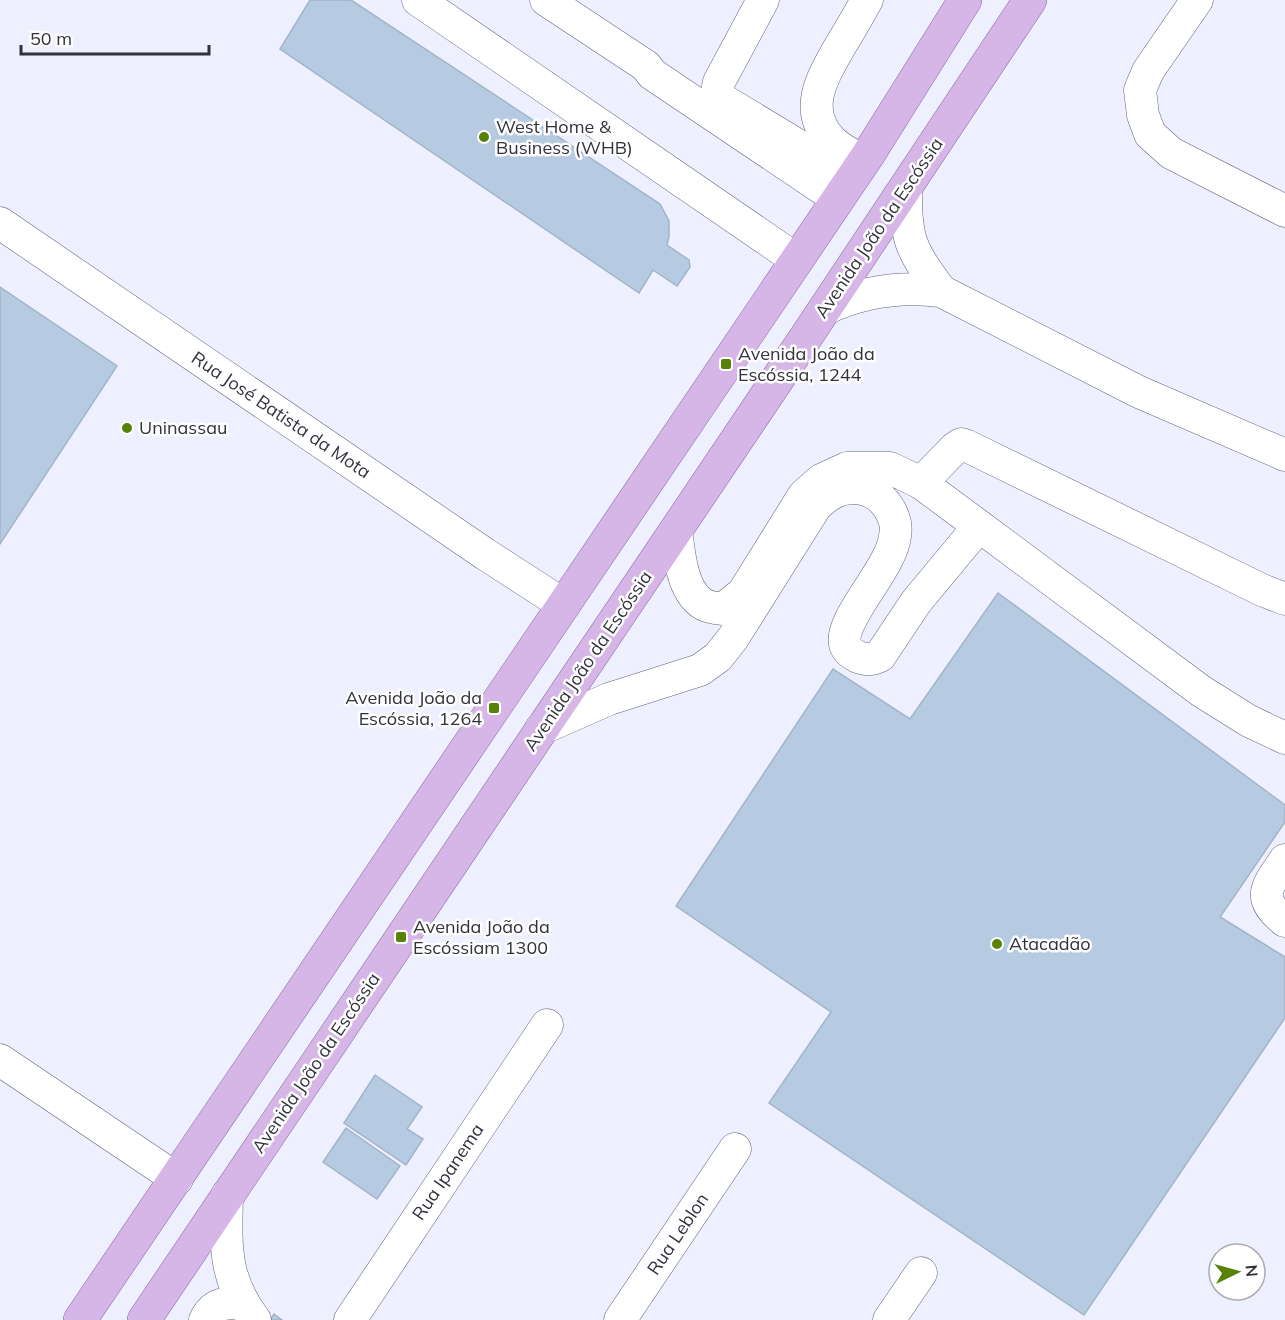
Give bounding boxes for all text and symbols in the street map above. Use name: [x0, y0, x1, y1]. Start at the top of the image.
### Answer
scale bar: [21, 18, 208, 56]
text: 50 m: [30, 27, 72, 50]
place label: West Home & Business (WHB): [496, 115, 633, 159]
marker: West Home & Business (WHB): [477, 130, 491, 144]
street label: Avenida João da Escóssia: [810, 133, 948, 322]
place label: Avenida João da Escóssia, 1244: [738, 342, 875, 386]
street label: Rua José Batista da Mota: [187, 346, 375, 483]
marker: Avenida João da Escóssia, 1244: [719, 357, 733, 371]
place label: Uninassau: [139, 416, 227, 439]
marker: Uninassau: [120, 421, 134, 435]
street label: Avenida João da Escóssia: [519, 566, 657, 755]
place label: Avenida João da Escóssia, 1264: [345, 686, 482, 730]
marker: Avenida João da Escóssia, 1264: [487, 701, 501, 715]
place label: Avenida João da Escóssiam 1300: [413, 915, 550, 959]
marker: Avenida João da Escóssiam 1300: [394, 930, 408, 944]
place label: Atacadão: [1009, 932, 1091, 955]
marker: Atacadão: [990, 937, 1004, 951]
street label: Avenida João da Escóssia: [247, 968, 385, 1157]
street label: Rua Ipanema: [407, 1119, 488, 1224]
street label: Rua Leblon: [642, 1188, 713, 1279]
north arrow: [1207, 1242, 1267, 1302]
text: N: [1241, 1264, 1262, 1278]

